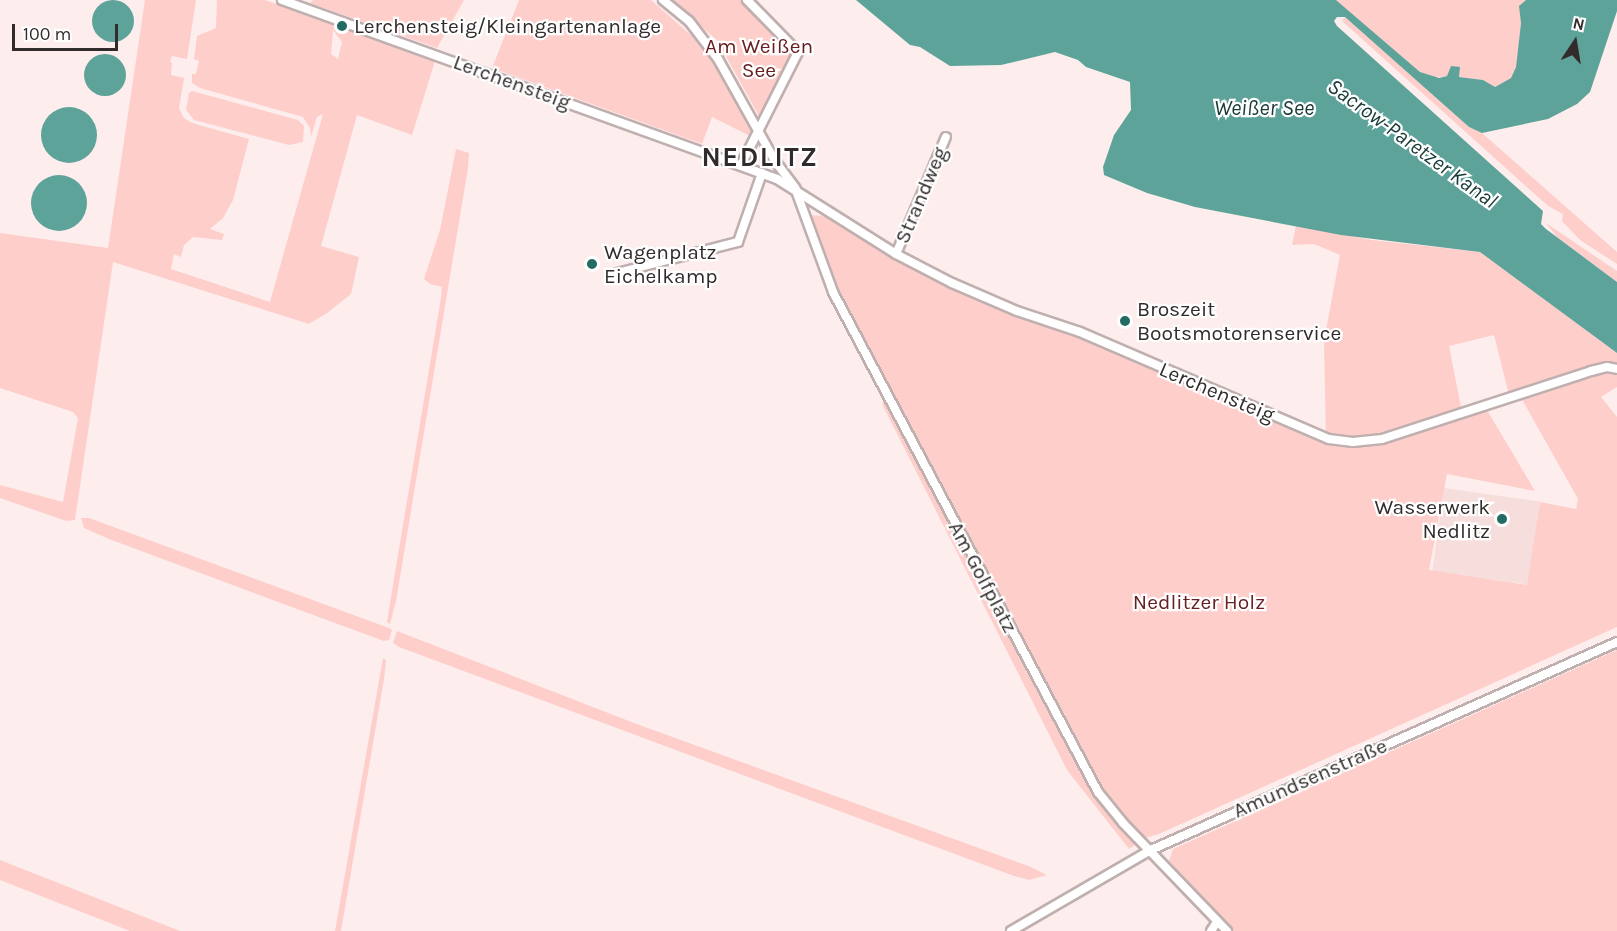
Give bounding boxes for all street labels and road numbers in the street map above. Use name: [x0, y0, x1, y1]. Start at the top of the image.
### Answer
street label: Lerchensteig: [450, 49, 574, 115]
street label: Strandweg: [889, 143, 953, 247]
street label: Lerchensteig: [1155, 356, 1279, 428]
street label: Am Golfplatz: [943, 517, 1023, 637]
street label: Amundsenstraße: [1229, 733, 1391, 823]

